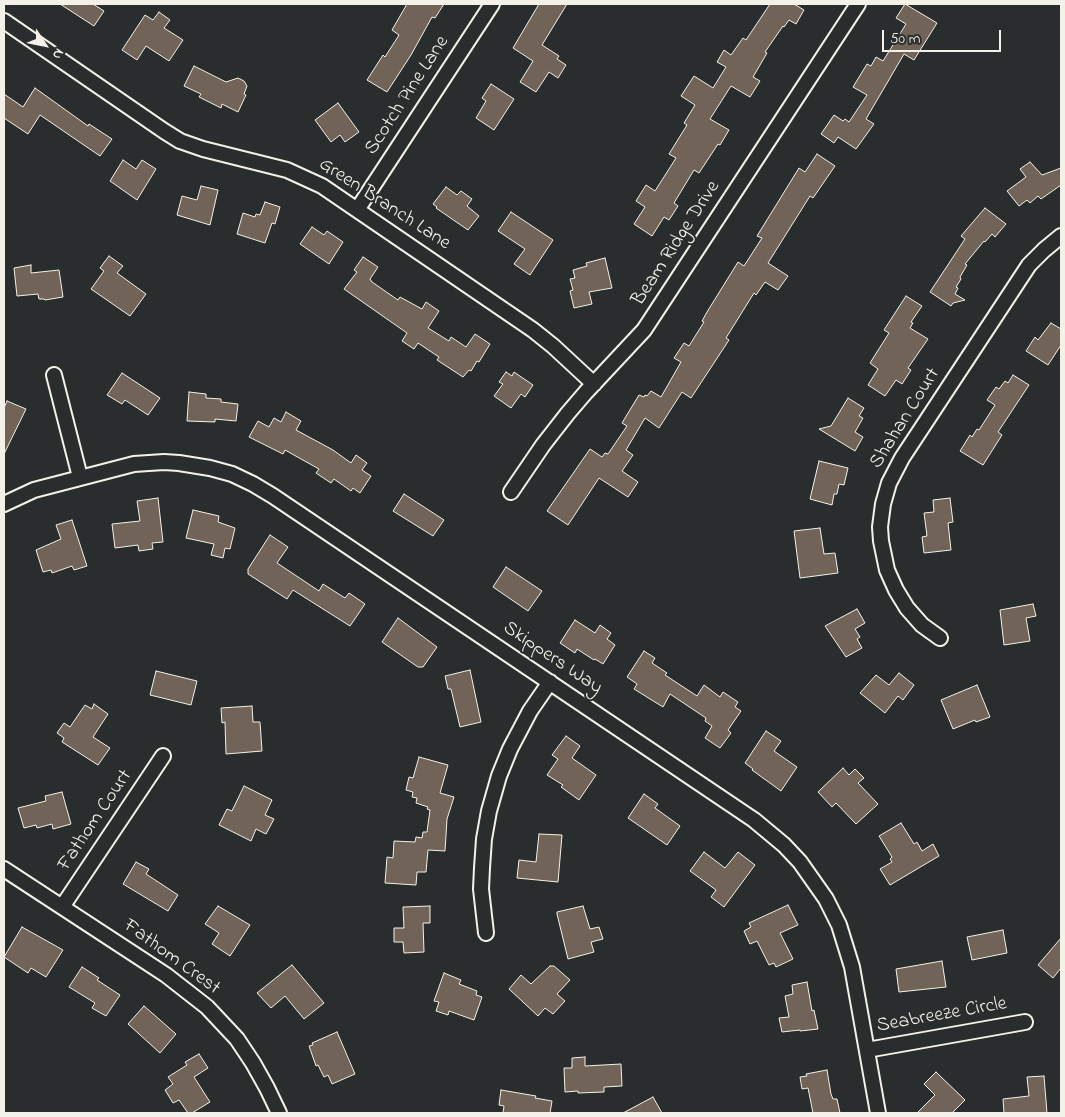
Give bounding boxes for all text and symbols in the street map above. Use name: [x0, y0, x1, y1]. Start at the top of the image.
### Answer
north arrow: [20, 20, 70, 70]
scale bar: [885, 20, 1004, 52]
text: 50 m: [890, 28, 920, 50]
street label: Scotch Pine Lane: [361, 32, 455, 160]
text: N: [47, 44, 69, 63]
street label: Green Branch Lane: [314, 153, 454, 257]
street label: Beam Ridge Drive: [628, 177, 726, 311]
street label: Shahan Court: [866, 364, 946, 474]
street label: Skippers Way: [498, 617, 606, 701]
street label: Fathom Court: [53, 766, 139, 876]
street label: Fathom Crest: [118, 915, 224, 1001]
street label: Seabreeze Circle: [875, 993, 1009, 1039]

